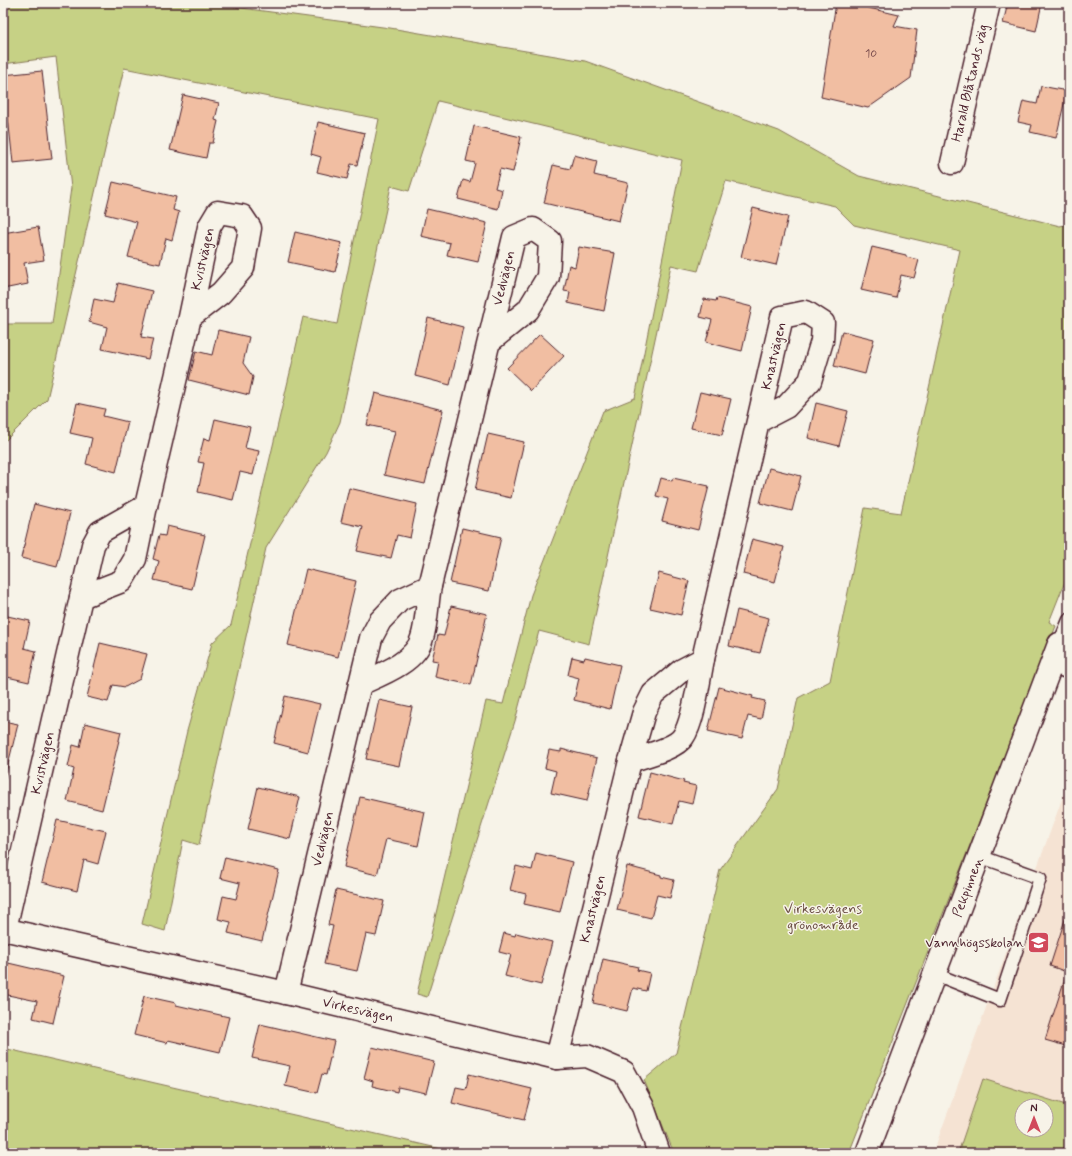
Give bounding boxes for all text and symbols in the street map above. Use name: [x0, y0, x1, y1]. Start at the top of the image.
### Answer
street label: Harald Blåtands väg: [948, 22, 992, 144]
house number: 10: [865, 46, 877, 62]
street label: Kvistvägen: [187, 226, 219, 292]
street label: Vedvägen: [488, 249, 520, 307]
street label: Knastvägen: [757, 320, 791, 392]
street label: Kvistvägen: [27, 730, 59, 796]
street label: Vedvägen: [308, 810, 338, 868]
street label: Pekpinnen: [948, 854, 988, 920]
street label: Knastvägen: [576, 873, 610, 945]
park label: Virkesvägens grönområde: [784, 900, 862, 934]
school or university icon: Vannhögsskolan: [1026, 930, 1052, 956]
place label: Vannhögsskolan: [925, 934, 1024, 952]
street label: Virkesvägen: [321, 993, 395, 1027]
north arrow: [1014, 1098, 1054, 1138]
text: N: [1030, 1102, 1038, 1116]

